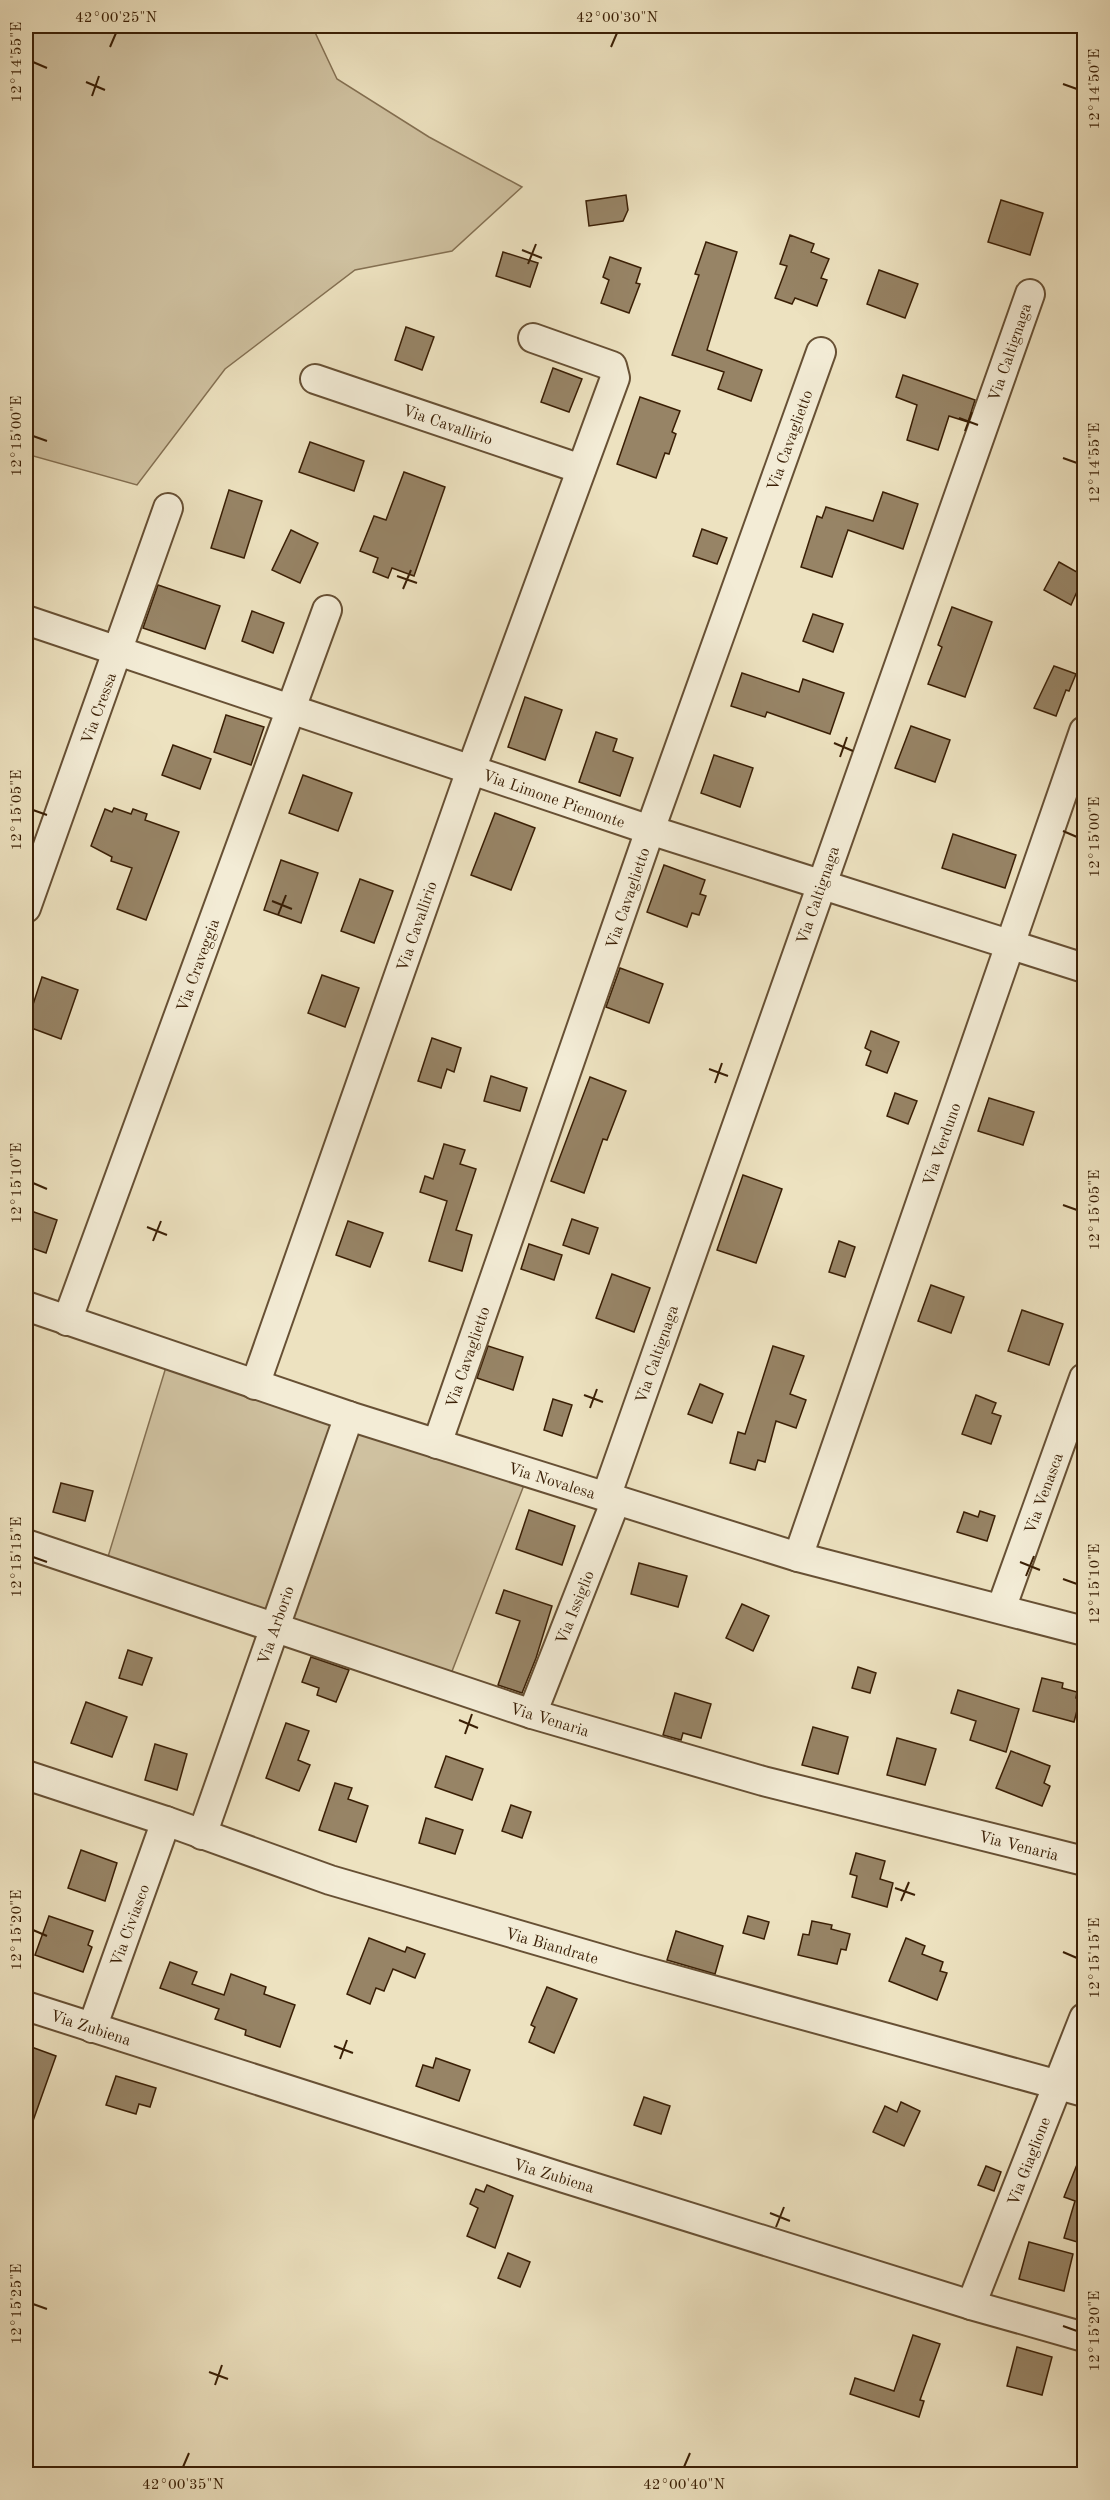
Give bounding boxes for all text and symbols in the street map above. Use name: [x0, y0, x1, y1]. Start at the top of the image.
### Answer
text: 42°00'25"N: [75, 11, 157, 26]
text: 42°00'30"N: [576, 11, 658, 26]
text: 12°14'55"E: [10, 22, 25, 102]
text: 12°14'50"E: [1088, 49, 1103, 129]
street label: Via Caltignaga: [987, 301, 1035, 404]
street label: Via Cavaglietto: [765, 388, 817, 493]
text: 12°15'00"E: [10, 396, 25, 476]
street label: Via Cavallirio: [400, 403, 495, 449]
text: 12°14'55"E: [1088, 423, 1103, 503]
street label: Via Cressa: [80, 671, 120, 747]
street label: Via Limone Piemonte: [480, 768, 627, 832]
text: 12°15'05"E: [10, 770, 25, 850]
text: 12°15'00"E: [1088, 797, 1103, 877]
street label: Via Caltignaga: [795, 844, 843, 947]
street label: Via Cavaglietto: [604, 846, 654, 951]
street label: Via Cavallirio: [395, 879, 441, 974]
street label: Via Craveggia: [175, 917, 223, 1014]
street label: Via Verduno: [921, 1101, 965, 1188]
text: 12°15'10"E: [10, 1143, 25, 1223]
text: 12°15'05"E: [1088, 1170, 1103, 1250]
street label: Via Caltignaga: [634, 1303, 682, 1406]
street label: Via Cavaglietto: [444, 1305, 494, 1410]
street label: Via Venasca: [1023, 1451, 1067, 1536]
street label: Via Novalesa: [506, 1461, 597, 1503]
text: 12°15'15"E: [10, 1517, 25, 1597]
text: 12°15'10"E: [1088, 1544, 1103, 1624]
street label: Via Issiglio: [554, 1569, 598, 1647]
street label: Via Arborio: [256, 1584, 298, 1667]
street label: Via Venaria: [508, 1701, 591, 1741]
street label: Via Venaria: [977, 1829, 1060, 1865]
street label: Via Civiasco: [109, 1883, 153, 1969]
text: 12°15'20"E: [10, 1890, 25, 1970]
text: 12°15'15"E: [1088, 1918, 1103, 1998]
street label: Via Biandrate: [503, 1926, 600, 1968]
street label: Via Zubiena: [48, 2008, 133, 2049]
street label: Via Giaglione: [1006, 2115, 1054, 2208]
street label: Via Zubiena: [511, 2157, 596, 2197]
text: 12°15'25"E: [10, 2264, 25, 2344]
text: 12°15'20"E: [1088, 2291, 1103, 2371]
text: 42°00'35"N: [142, 2478, 224, 2493]
text: 42°00'40"N: [643, 2478, 725, 2493]

